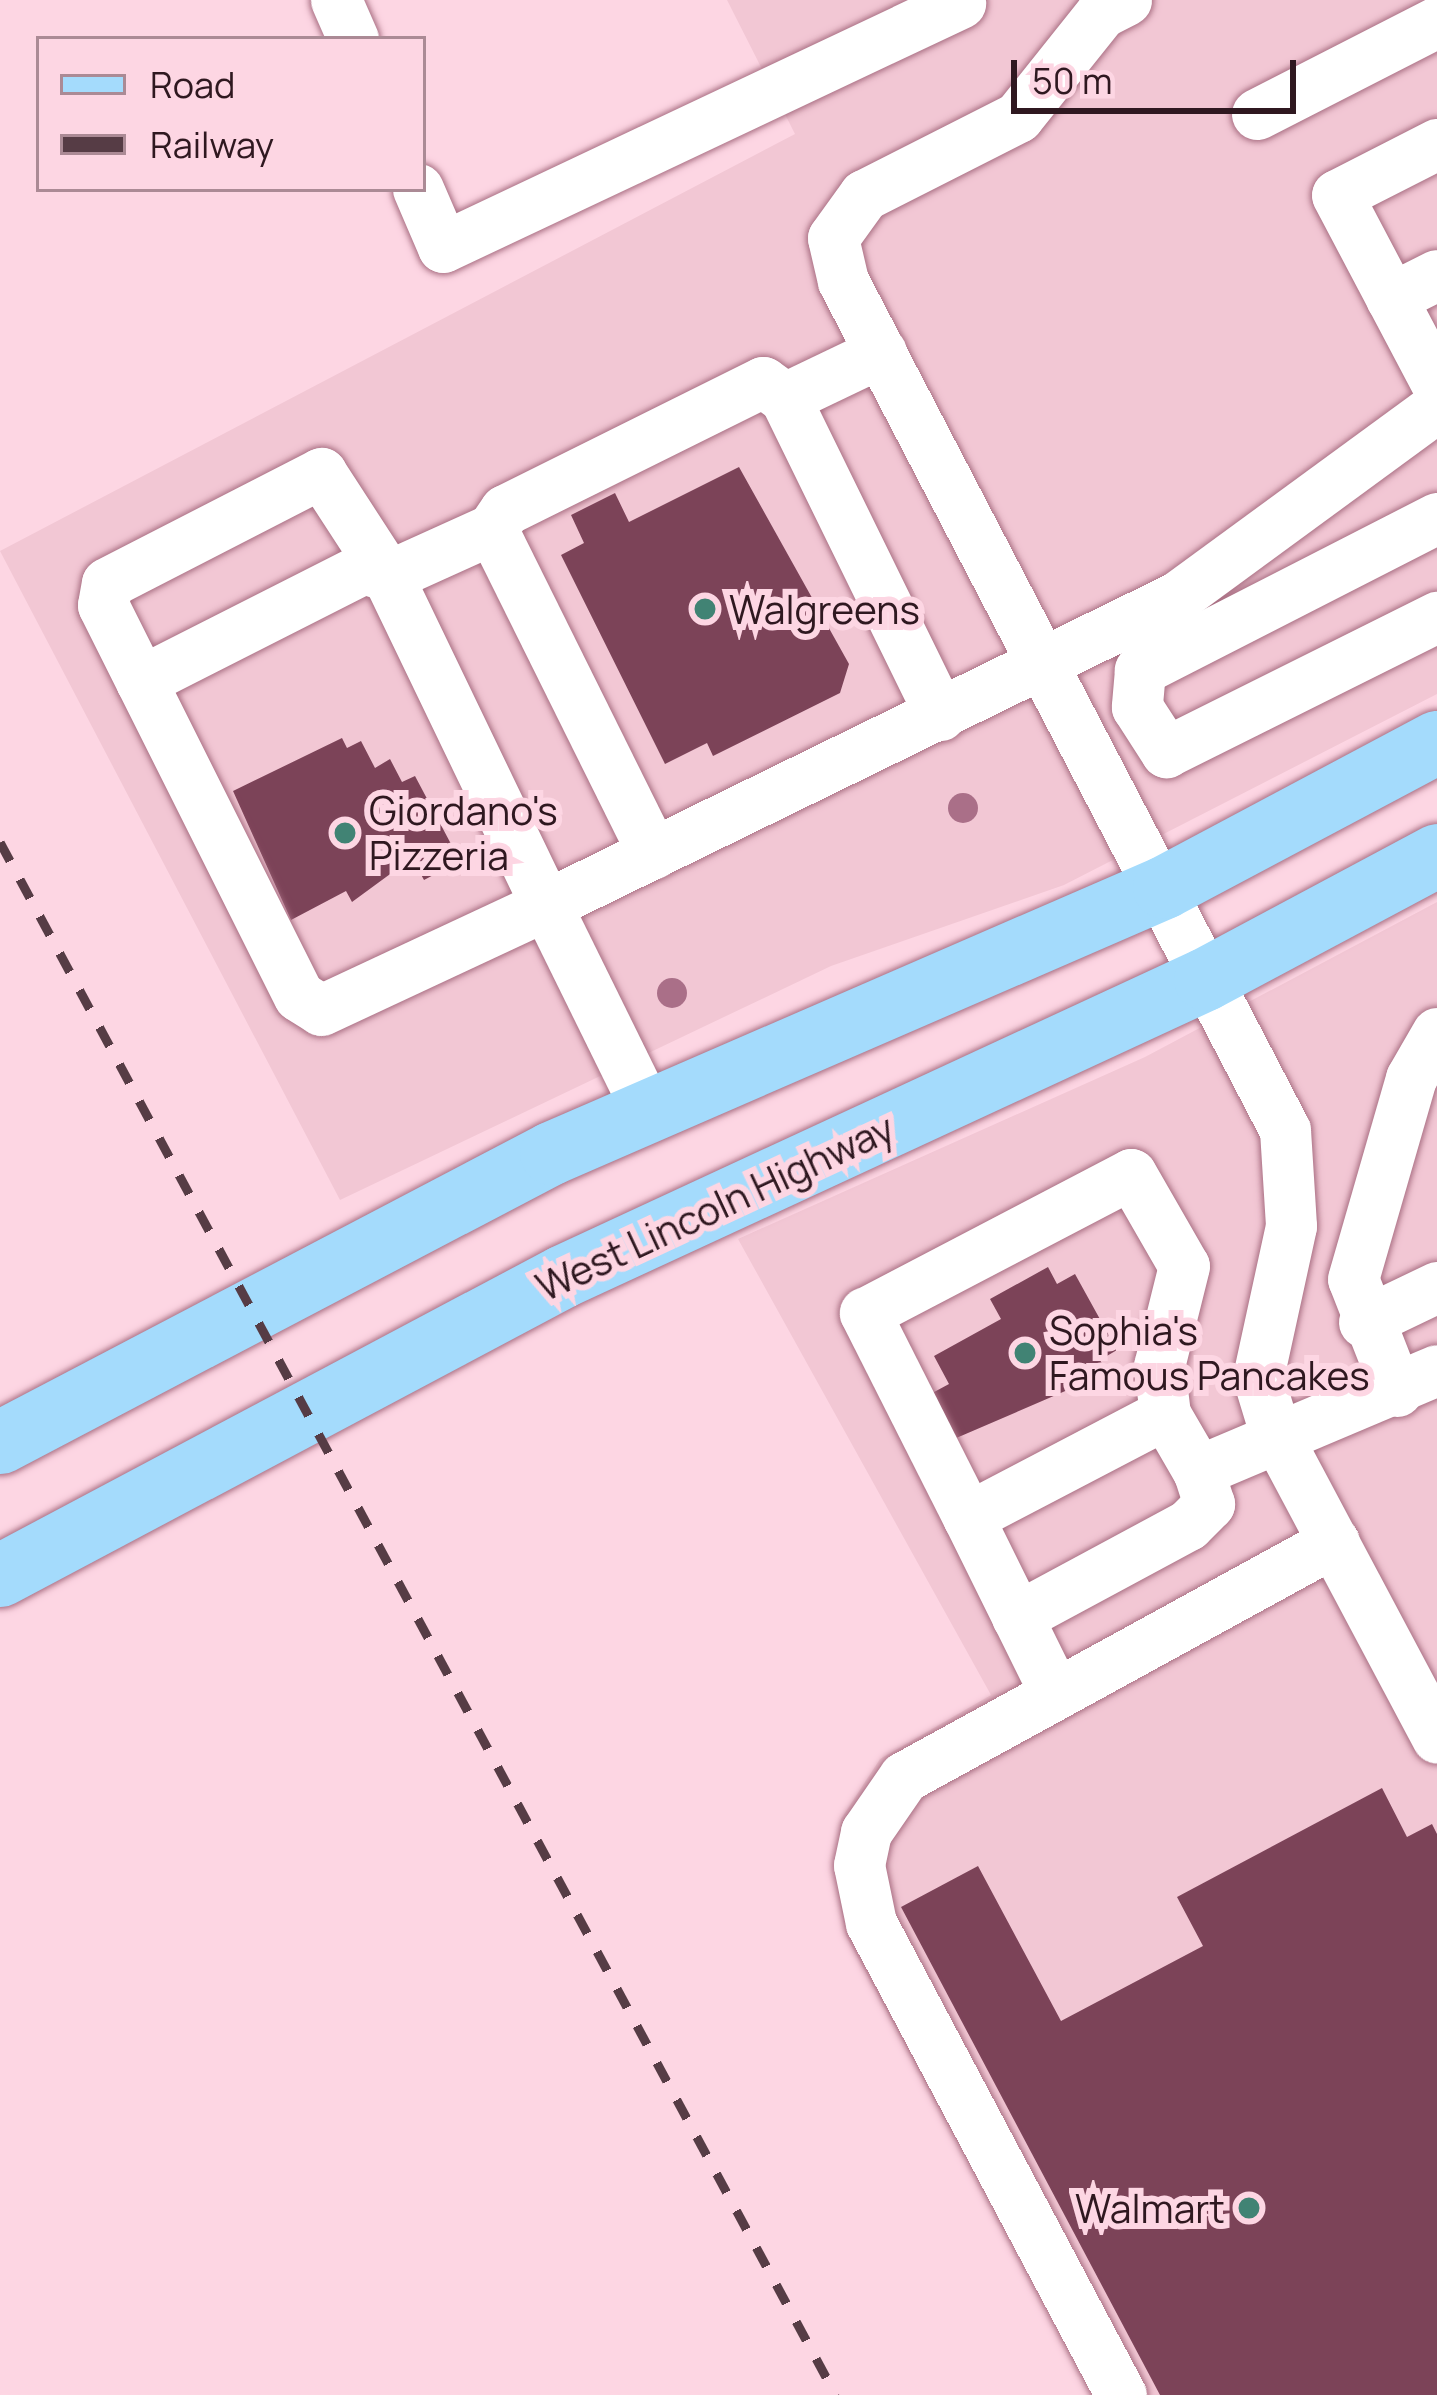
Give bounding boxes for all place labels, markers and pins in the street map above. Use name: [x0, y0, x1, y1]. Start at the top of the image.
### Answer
place label: Walgreens: [729, 586, 920, 632]
marker: Walgreens: [692, 596, 718, 622]
place label: Giordano's Pizzeria: [369, 788, 558, 879]
marker: Giordano's Pizzeria: [332, 820, 358, 846]
place label: Sophia's Famous Pancakes: [1049, 1308, 1370, 1399]
marker: Sophia's Famous Pancakes: [1012, 1340, 1038, 1366]
place label: Walmart: [1075, 2185, 1225, 2231]
marker: Walmart: [1236, 2195, 1262, 2221]

